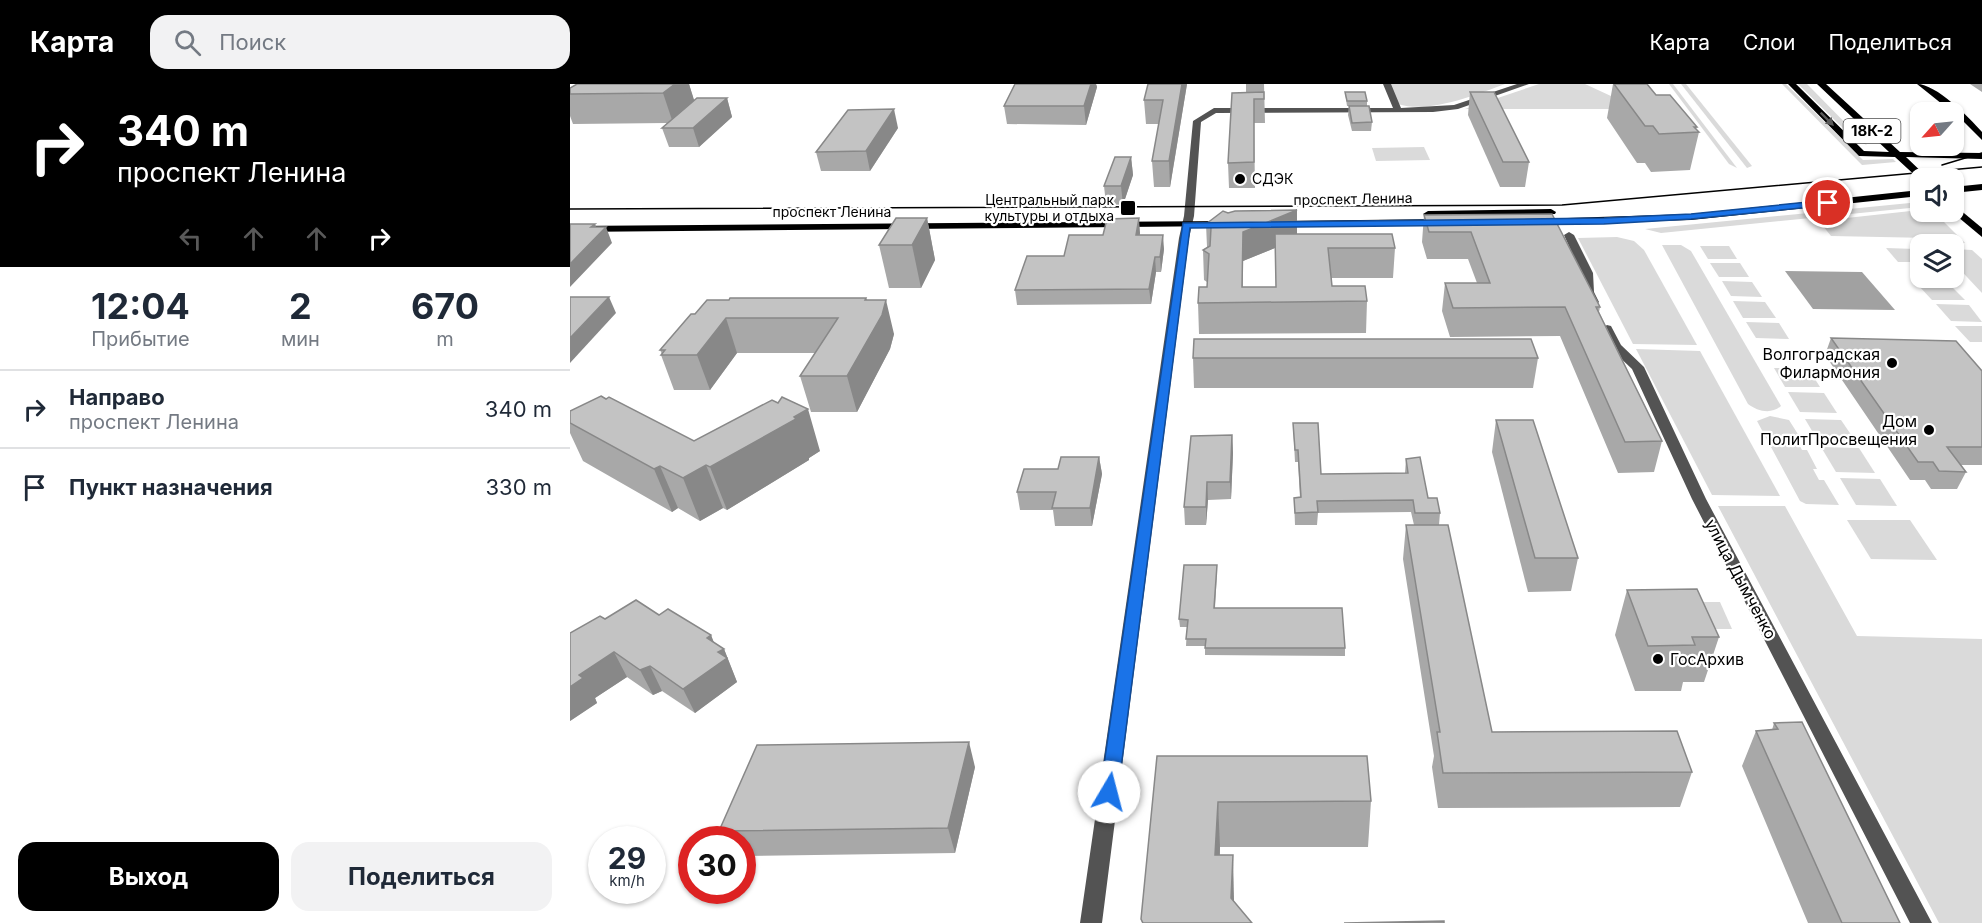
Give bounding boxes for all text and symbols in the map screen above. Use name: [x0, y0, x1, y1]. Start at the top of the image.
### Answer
search box: [150, 15, 570, 69]
text: Карта: [30, 25, 114, 59]
icon: search: [171, 26, 204, 59]
text: Поиск: [219, 29, 286, 55]
text: Карта: [1650, 30, 1710, 55]
text: Слои: [1743, 30, 1795, 55]
text: Поделиться: [1828, 30, 1952, 55]
north arrow: [1910, 102, 1964, 156]
map controls: [1910, 102, 1964, 288]
text: 340 m: [117, 105, 249, 156]
icon: right: [18, 108, 96, 186]
one-way arrow: [1819, 112, 1833, 126]
road number: 18К-2: [1844, 119, 1900, 143]
text: проспект Ленина: [117, 156, 346, 189]
button: sound: [1910, 168, 1964, 222]
place label: СДЭК: [1252, 170, 1294, 187]
marker: СДЭК: [1233, 172, 1247, 186]
pin: [1802, 177, 1853, 228]
icon: arrive: [1811, 186, 1844, 219]
street label: проспект Ленина: [1293, 189, 1413, 208]
place label: Центральный парк культуры и отдыха: [984, 191, 1114, 224]
marker: Центральный парк культуры и отдыха: [1119, 199, 1137, 217]
street label: проспект Ленина: [773, 203, 891, 220]
icon: left: [174, 222, 207, 255]
icon: ahead: [237, 222, 270, 255]
icon: ahead: [300, 222, 333, 255]
icon: right: [363, 222, 396, 255]
button: layers: [1910, 234, 1964, 288]
text: 12:04: [91, 284, 190, 328]
text: 2: [289, 284, 312, 328]
text: 670: [411, 284, 479, 328]
text: Прибытие: [91, 327, 190, 351]
text: мин: [281, 327, 320, 351]
text: m: [436, 327, 454, 351]
place label: Волгоградская Филармония: [1763, 344, 1880, 382]
marker: Волгоградская Филармония: [1885, 356, 1899, 370]
text: Направо: [69, 384, 165, 410]
icon: right: [18, 393, 51, 426]
text: 340 m: [485, 396, 552, 422]
text: проспект Ленина: [69, 410, 239, 434]
place label: Дом ПолитПросвещения: [1760, 411, 1917, 449]
marker: Дом ПолитПросвещения: [1922, 423, 1936, 437]
icon: arrive: [18, 471, 51, 504]
text: Пункт назначения: [69, 474, 273, 500]
text: 330 m: [485, 474, 552, 500]
street label: улица Дымченко: [1701, 516, 1781, 642]
place label: ГосАрхив: [1670, 649, 1744, 669]
marker: ГосАрхив: [1651, 652, 1665, 666]
position arrow: [1077, 760, 1141, 824]
speed limit sign: 30: [678, 826, 756, 904]
text: 29: [608, 840, 646, 876]
button: Выход: [18, 842, 279, 911]
button: Поделиться: [291, 842, 552, 911]
text: km/h: [609, 871, 645, 890]

